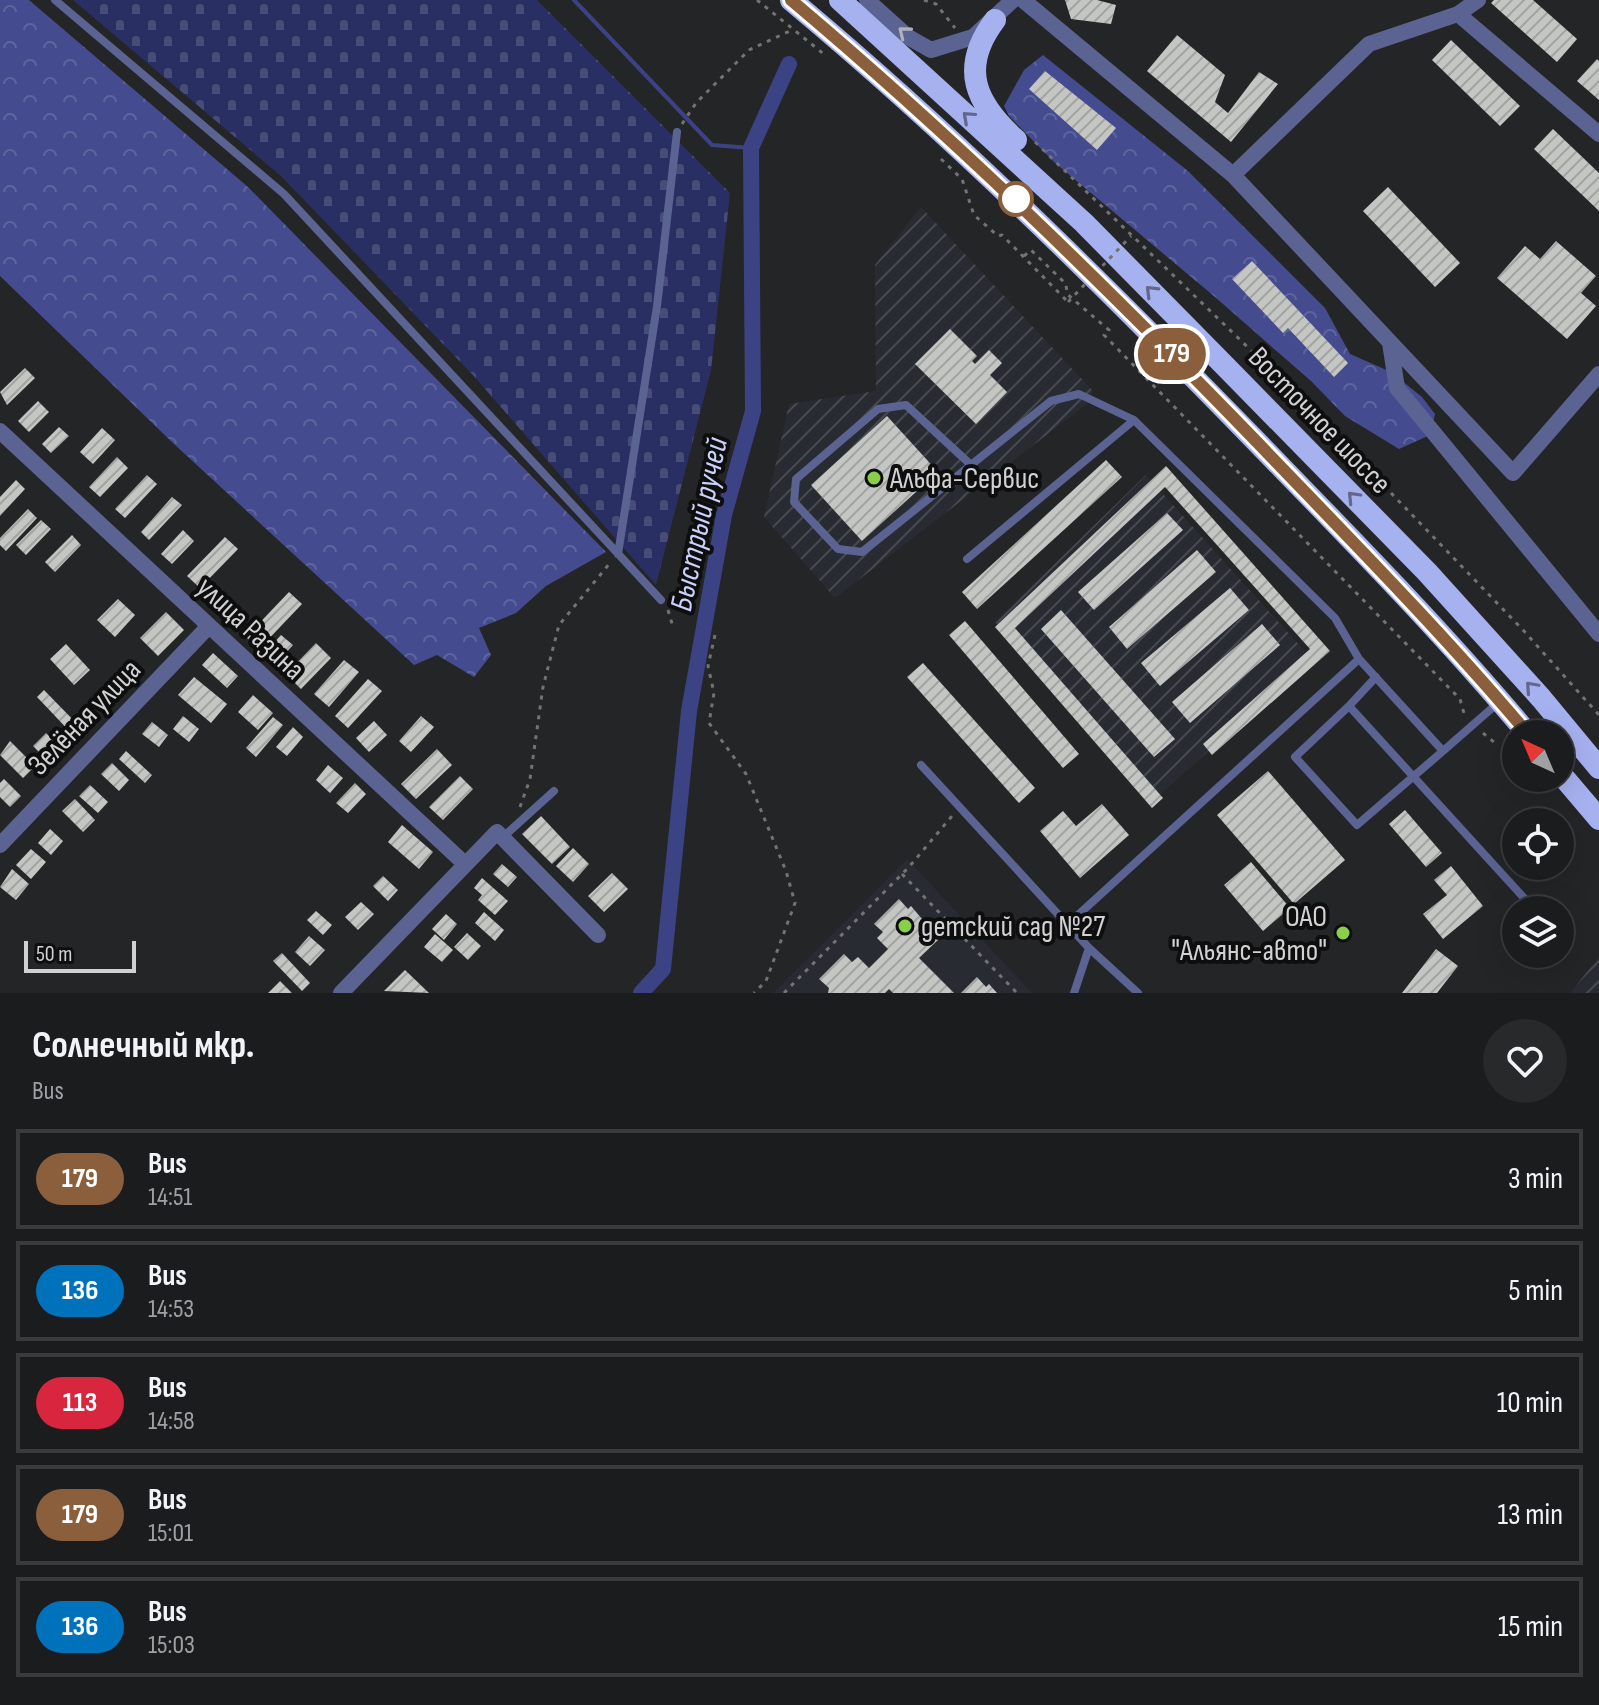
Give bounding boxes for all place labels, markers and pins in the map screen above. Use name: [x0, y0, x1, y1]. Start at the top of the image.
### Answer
unlabelled marker: [999, 182, 1033, 216]
place label: Альфа-Сервис: [889, 461, 1039, 497]
marker: Альфа-Сервис: [865, 469, 883, 487]
place label: ОАО "Альянс-авто": [1171, 899, 1327, 969]
place label: детский сад №27: [921, 909, 1105, 945]
marker: детский сад №27: [896, 917, 914, 935]
marker: ОАО "Альянс-авто": [1334, 924, 1352, 942]

